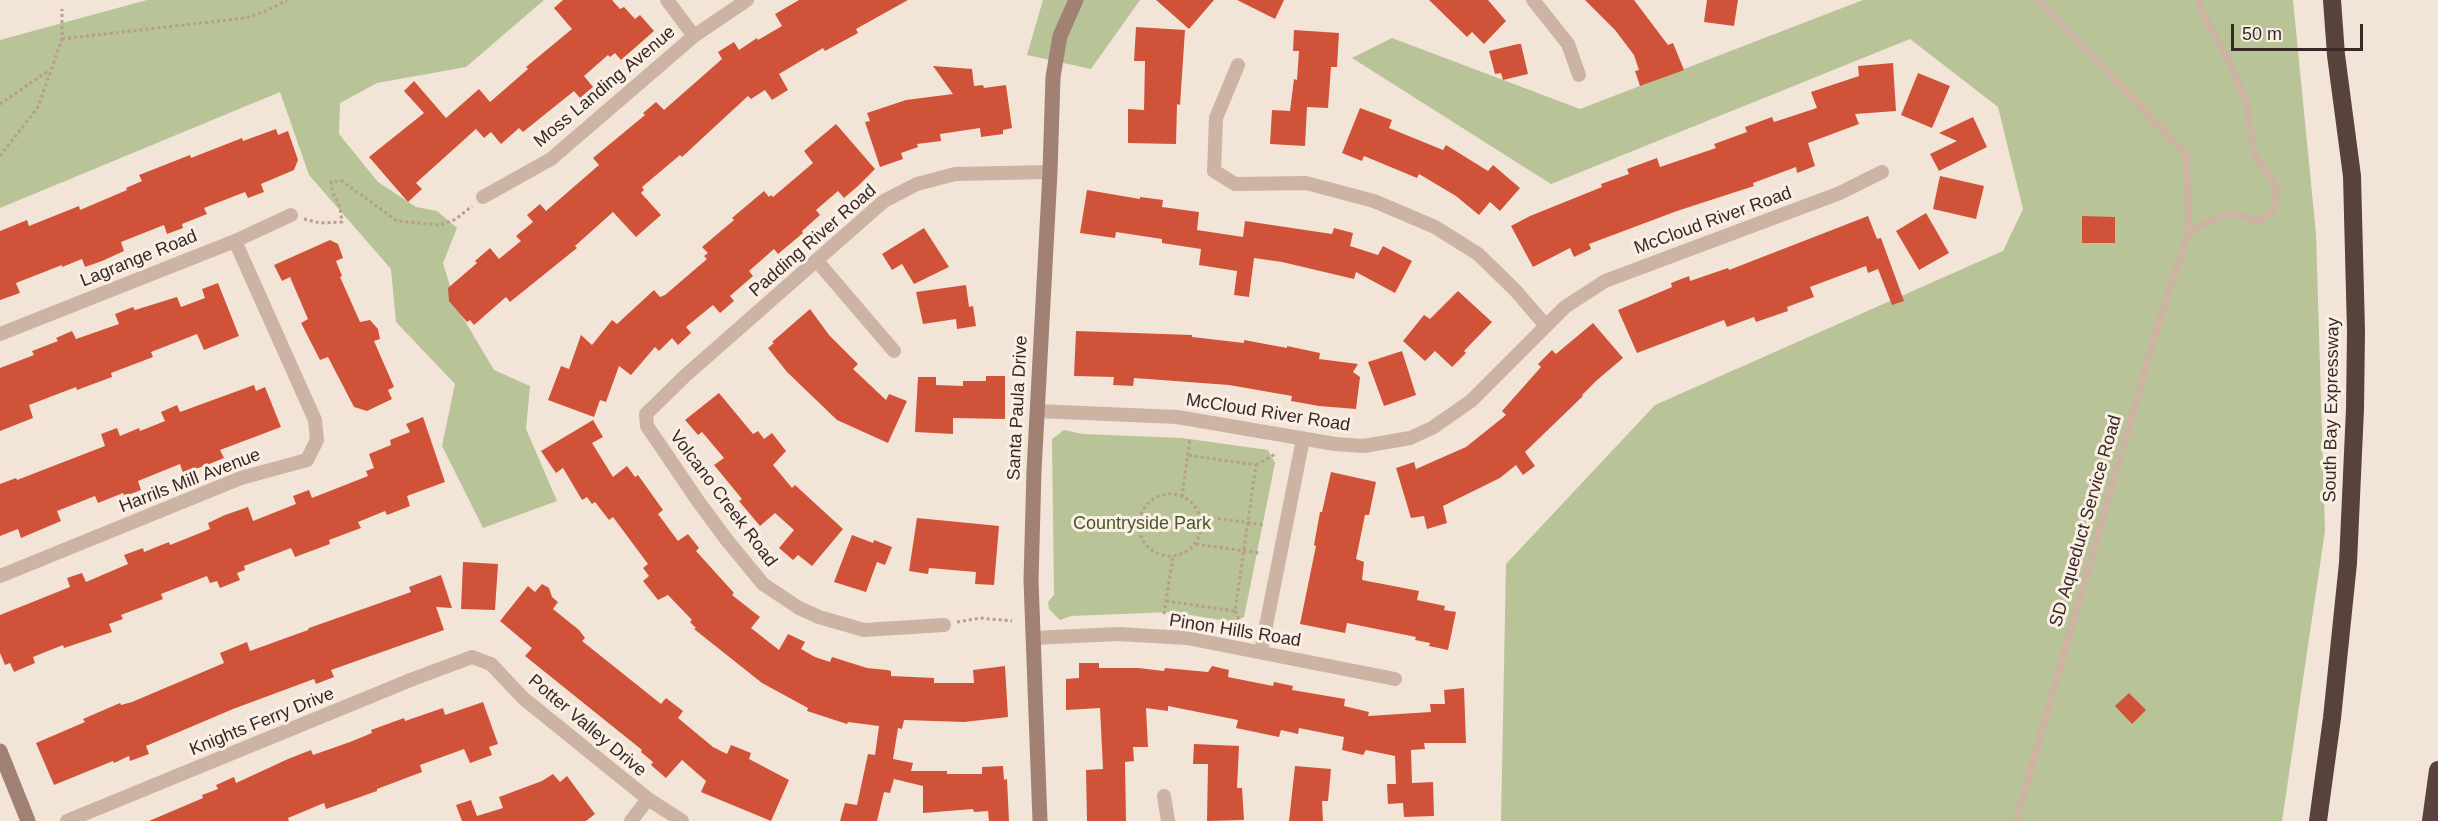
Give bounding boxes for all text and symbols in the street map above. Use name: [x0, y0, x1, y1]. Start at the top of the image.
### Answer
scale bar: [2234, 12, 2366, 50]
street label: Moss Landing Avenue: [530, 22, 680, 152]
text: 50 m: [2242, 24, 2282, 44]
street label: Padding River Road: [745, 180, 881, 302]
street label: McCloud River Road: [1631, 182, 1795, 260]
street label: Lagrange Road: [77, 226, 201, 292]
street label: South Bay Expressway: [2320, 317, 2344, 503]
street label: Santa Paula Drive: [1003, 335, 1033, 481]
street label: McCloud River Road: [1184, 389, 1352, 437]
street label: SD Aqueduct Service Road: [2045, 413, 2127, 629]
street label: Volcano Creek Road: [665, 427, 781, 571]
street label: Harrils Mill Avenue: [116, 444, 264, 518]
park label: Countryside Park: [1073, 513, 1211, 535]
street label: Pinon Hills Road: [1168, 610, 1302, 652]
street label: Potter Valley Drive: [523, 670, 651, 782]
street label: Knights Ferry Drive: [187, 683, 337, 761]

